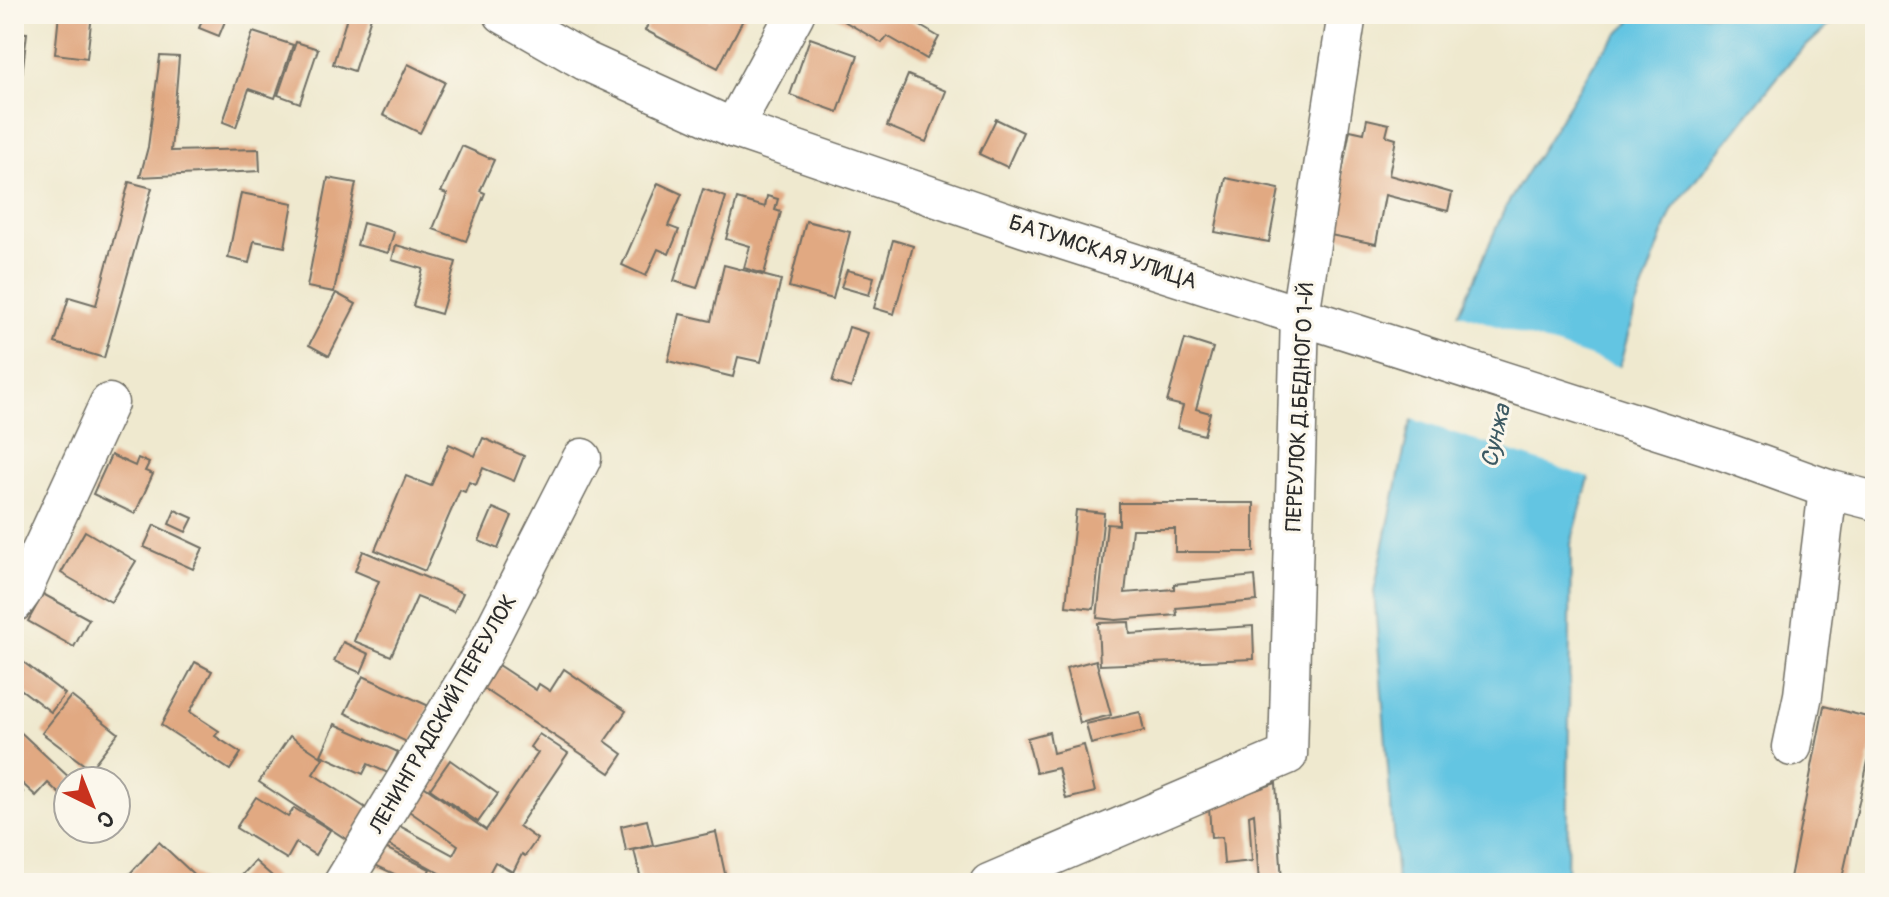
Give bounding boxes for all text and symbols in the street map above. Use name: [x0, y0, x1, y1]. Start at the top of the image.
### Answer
street label: БАТУМСКАЯ УЛИЦА: [1005, 208, 1201, 296]
street label: ПЕРЕУЛОК Д.БЕДНОГО 1-Й: [1280, 282, 1320, 532]
water label: Сунжа: [1475, 400, 1518, 470]
street label: ЛЕНИНГРАДСКИЙ ПЕРЕУЛОК: [362, 589, 523, 840]
north arrow: [52, 765, 132, 845]
text: С: [90, 804, 119, 834]

